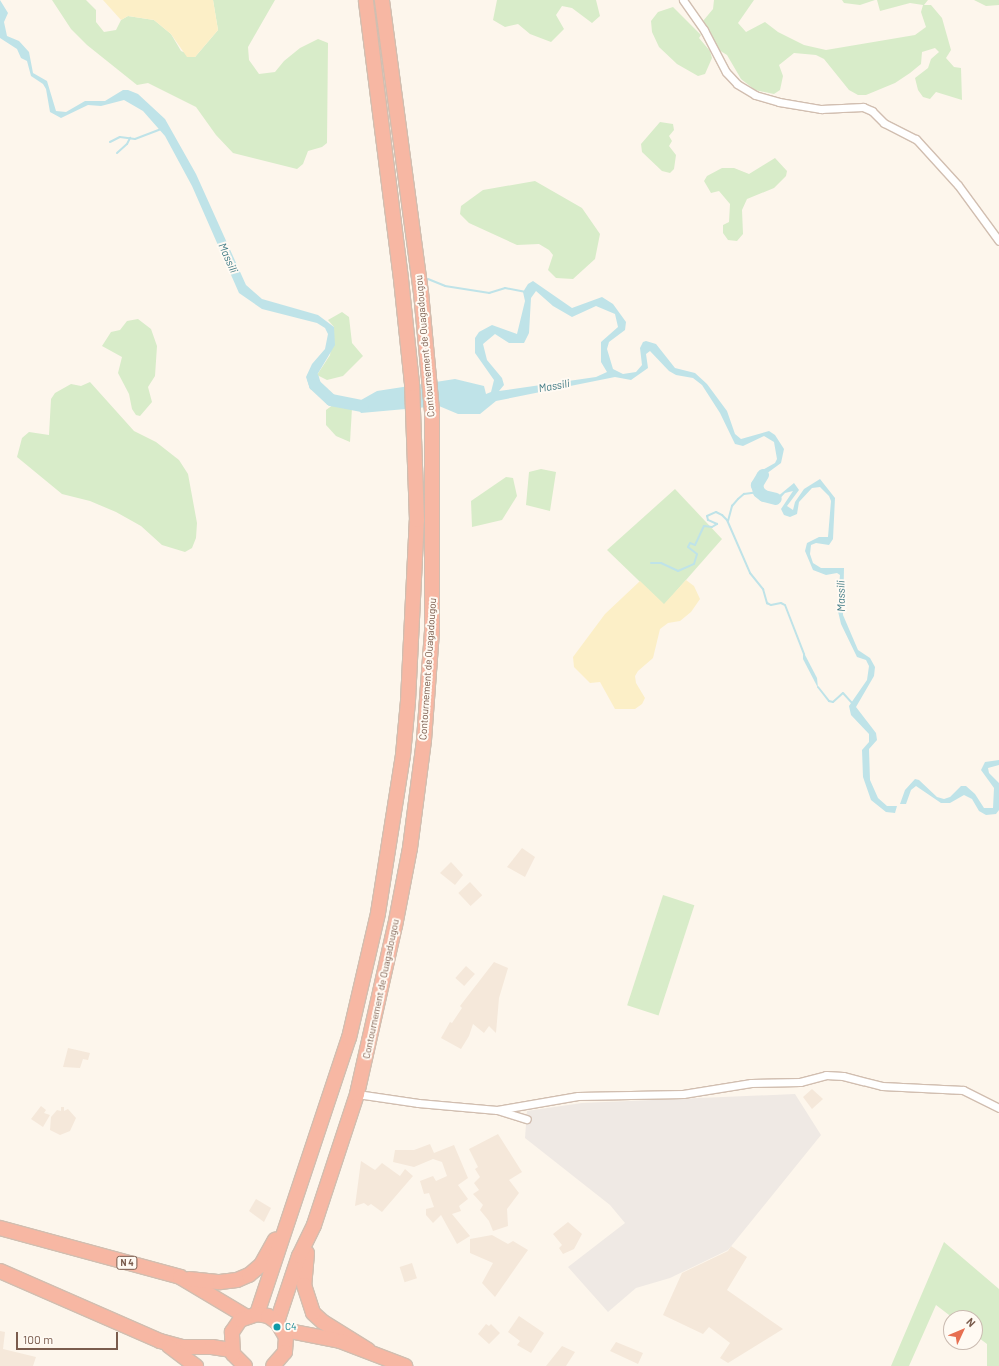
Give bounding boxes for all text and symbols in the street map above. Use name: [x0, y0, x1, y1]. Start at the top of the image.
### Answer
water label: Massili: [216, 241, 240, 275]
street label: Contournement de Ouagadougou: [413, 275, 437, 417]
water label: Massili: [537, 377, 571, 395]
water label: Massili: [834, 580, 848, 612]
street label: Contournement de Ouagadougou: [417, 598, 439, 740]
street label: Contournement de Ouagadougou: [360, 918, 402, 1060]
road number: N 4: [116, 1256, 138, 1270]
north arrow: [943, 1310, 983, 1350]
text: N: [964, 1315, 978, 1329]
place label: C4: [285, 1321, 297, 1333]
marker: C4: [272, 1322, 282, 1332]
scale bar: [18, 1324, 120, 1350]
text: 100 m: [23, 1332, 53, 1346]

